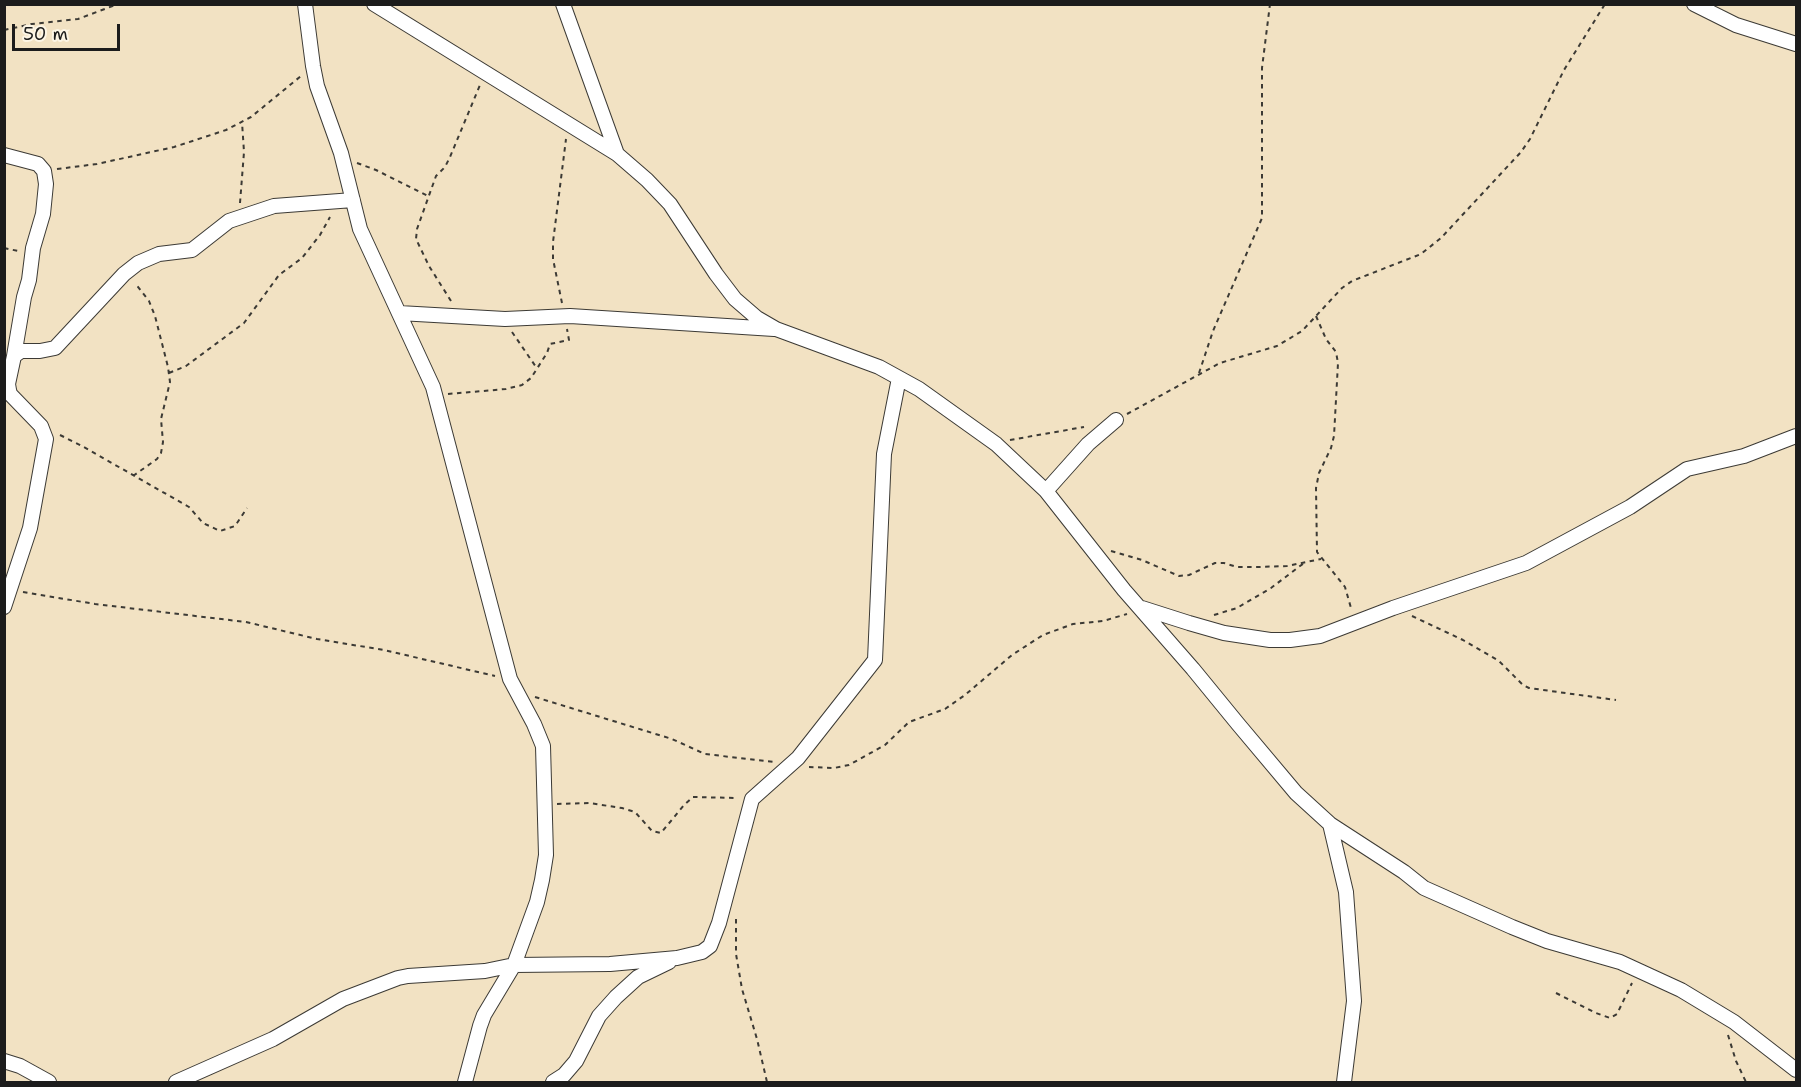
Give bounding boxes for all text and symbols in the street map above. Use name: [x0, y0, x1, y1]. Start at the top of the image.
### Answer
scale bar: [15, 12, 123, 50]
text: 50 m: [23, 22, 68, 46]

